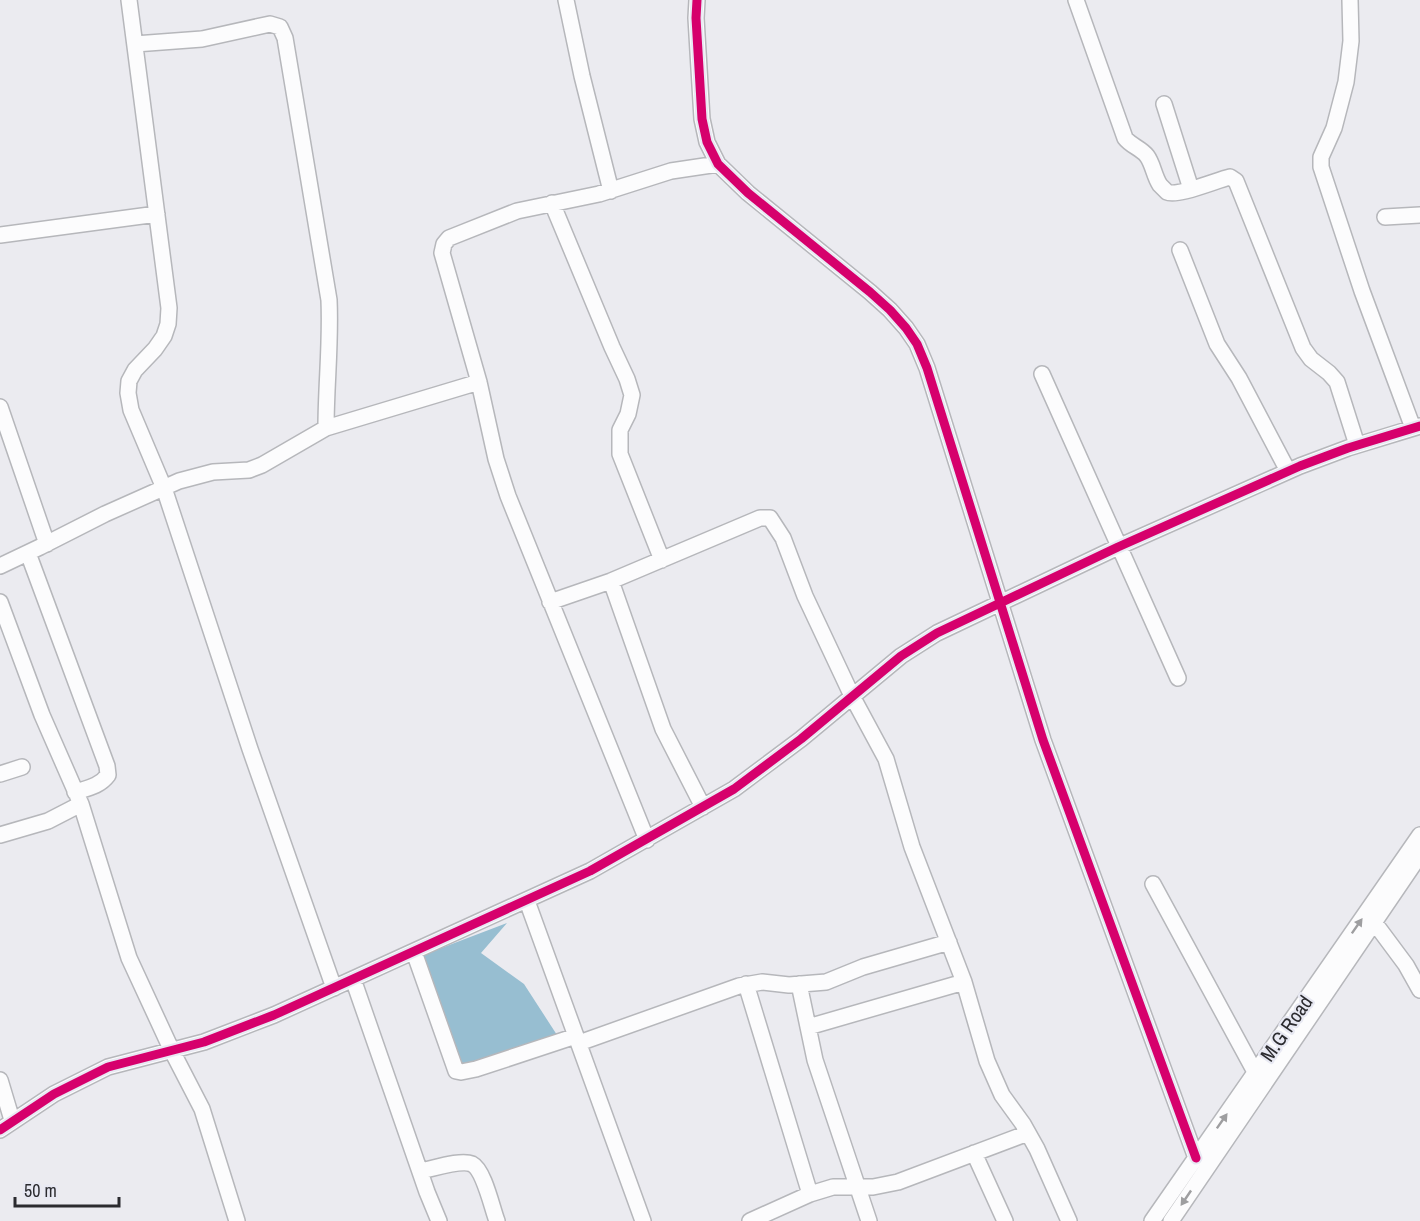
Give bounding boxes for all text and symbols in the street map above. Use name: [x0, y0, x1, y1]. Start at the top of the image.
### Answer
one-way arrow: [1351, 919, 1363, 935]
street label: M.G Road: [1254, 990, 1318, 1066]
one-way arrow: [1216, 1113, 1227, 1130]
scale bar: [15, 1170, 118, 1208]
text: 50 m: [24, 1178, 57, 1203]
one-way arrow: [1180, 1190, 1192, 1206]

